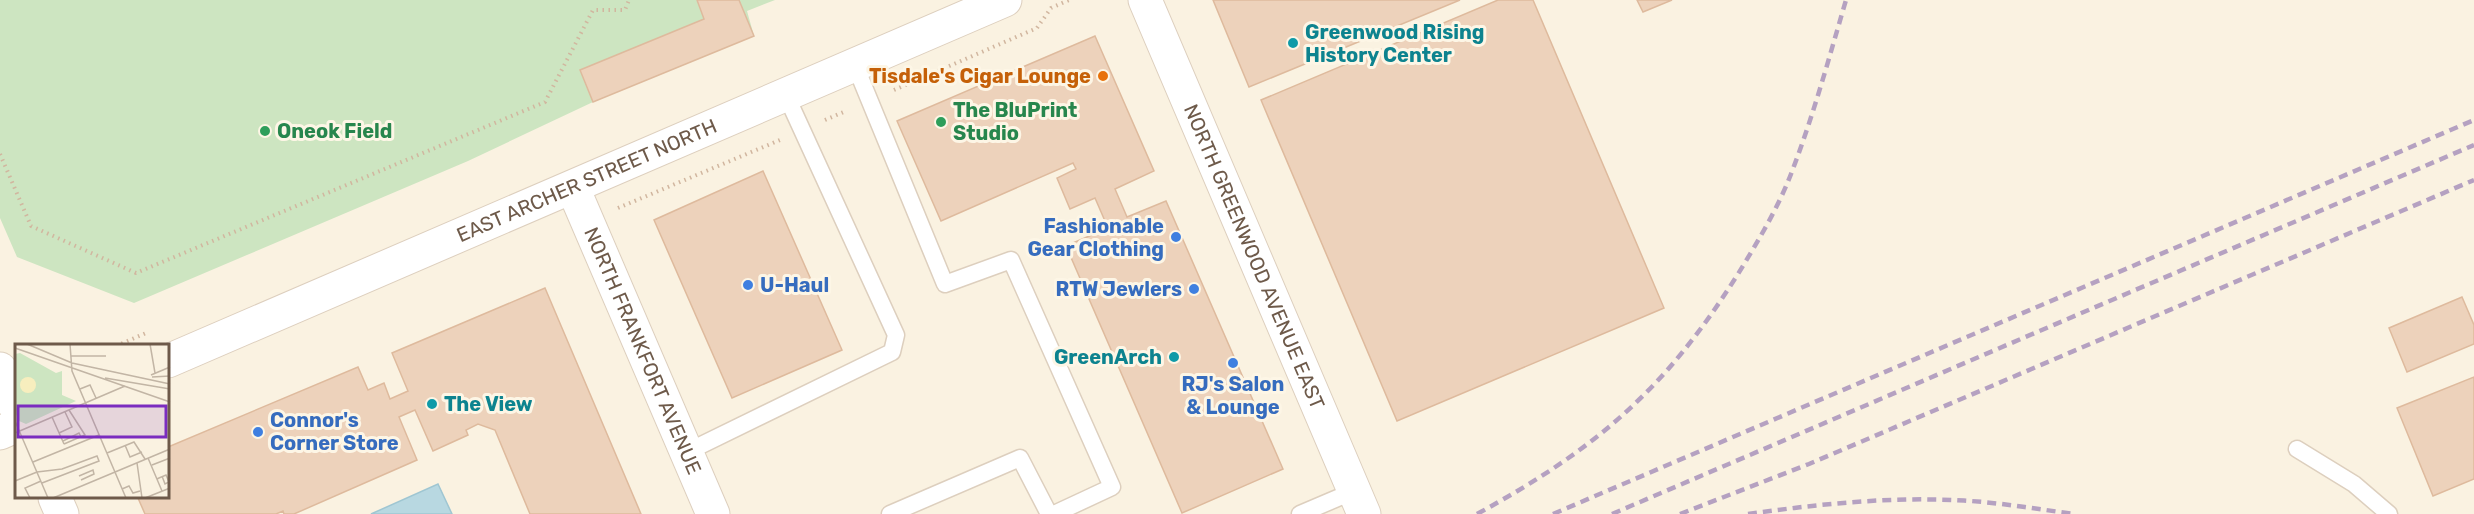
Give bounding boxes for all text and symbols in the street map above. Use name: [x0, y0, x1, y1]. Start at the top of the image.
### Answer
place label: Greenwood Rising History Center: [1305, 20, 1484, 67]
marker: Greenwood Rising History Center: [1286, 36, 1300, 50]
place label: Tisdale's Cigar Lounge: [869, 64, 1091, 88]
marker: Tisdale's Cigar Lounge: [1096, 69, 1110, 83]
place label: The BluPrint Studio: [953, 98, 1077, 145]
street label: NORTH GREENWOOD AVENUE EAST: [1179, 101, 1330, 413]
street label: EAST ARCHER STREET NORTH: [453, 114, 720, 247]
marker: The BluPrint Studio: [934, 115, 948, 129]
place label: Oneok Field: [277, 119, 392, 143]
marker: Oneok Field: [258, 124, 272, 138]
place label: Fashionable Gear Clothing: [1027, 214, 1164, 261]
street label: NORTH FRANKFORT AVENUE: [579, 223, 706, 478]
marker: Fashionable Gear Clothing: [1169, 230, 1183, 244]
place label: U-Haul: [760, 273, 829, 297]
place label: RTW Jewlers: [1056, 277, 1182, 301]
marker: U-Haul: [741, 278, 755, 292]
marker: RTW Jewlers: [1187, 282, 1201, 296]
inset map: [15, 344, 170, 499]
place label: GreenArch: [1054, 345, 1162, 369]
marker: GreenArch: [1167, 350, 1181, 364]
marker: RJ's Salon & Lounge: [1226, 356, 1240, 370]
place label: RJ's Salon & Lounge: [1182, 372, 1284, 419]
place label: The View: [444, 392, 533, 416]
marker: The View: [425, 397, 439, 411]
place label: Connor's Corner Store: [270, 408, 399, 455]
marker: Connor's Corner Store: [251, 425, 265, 439]

